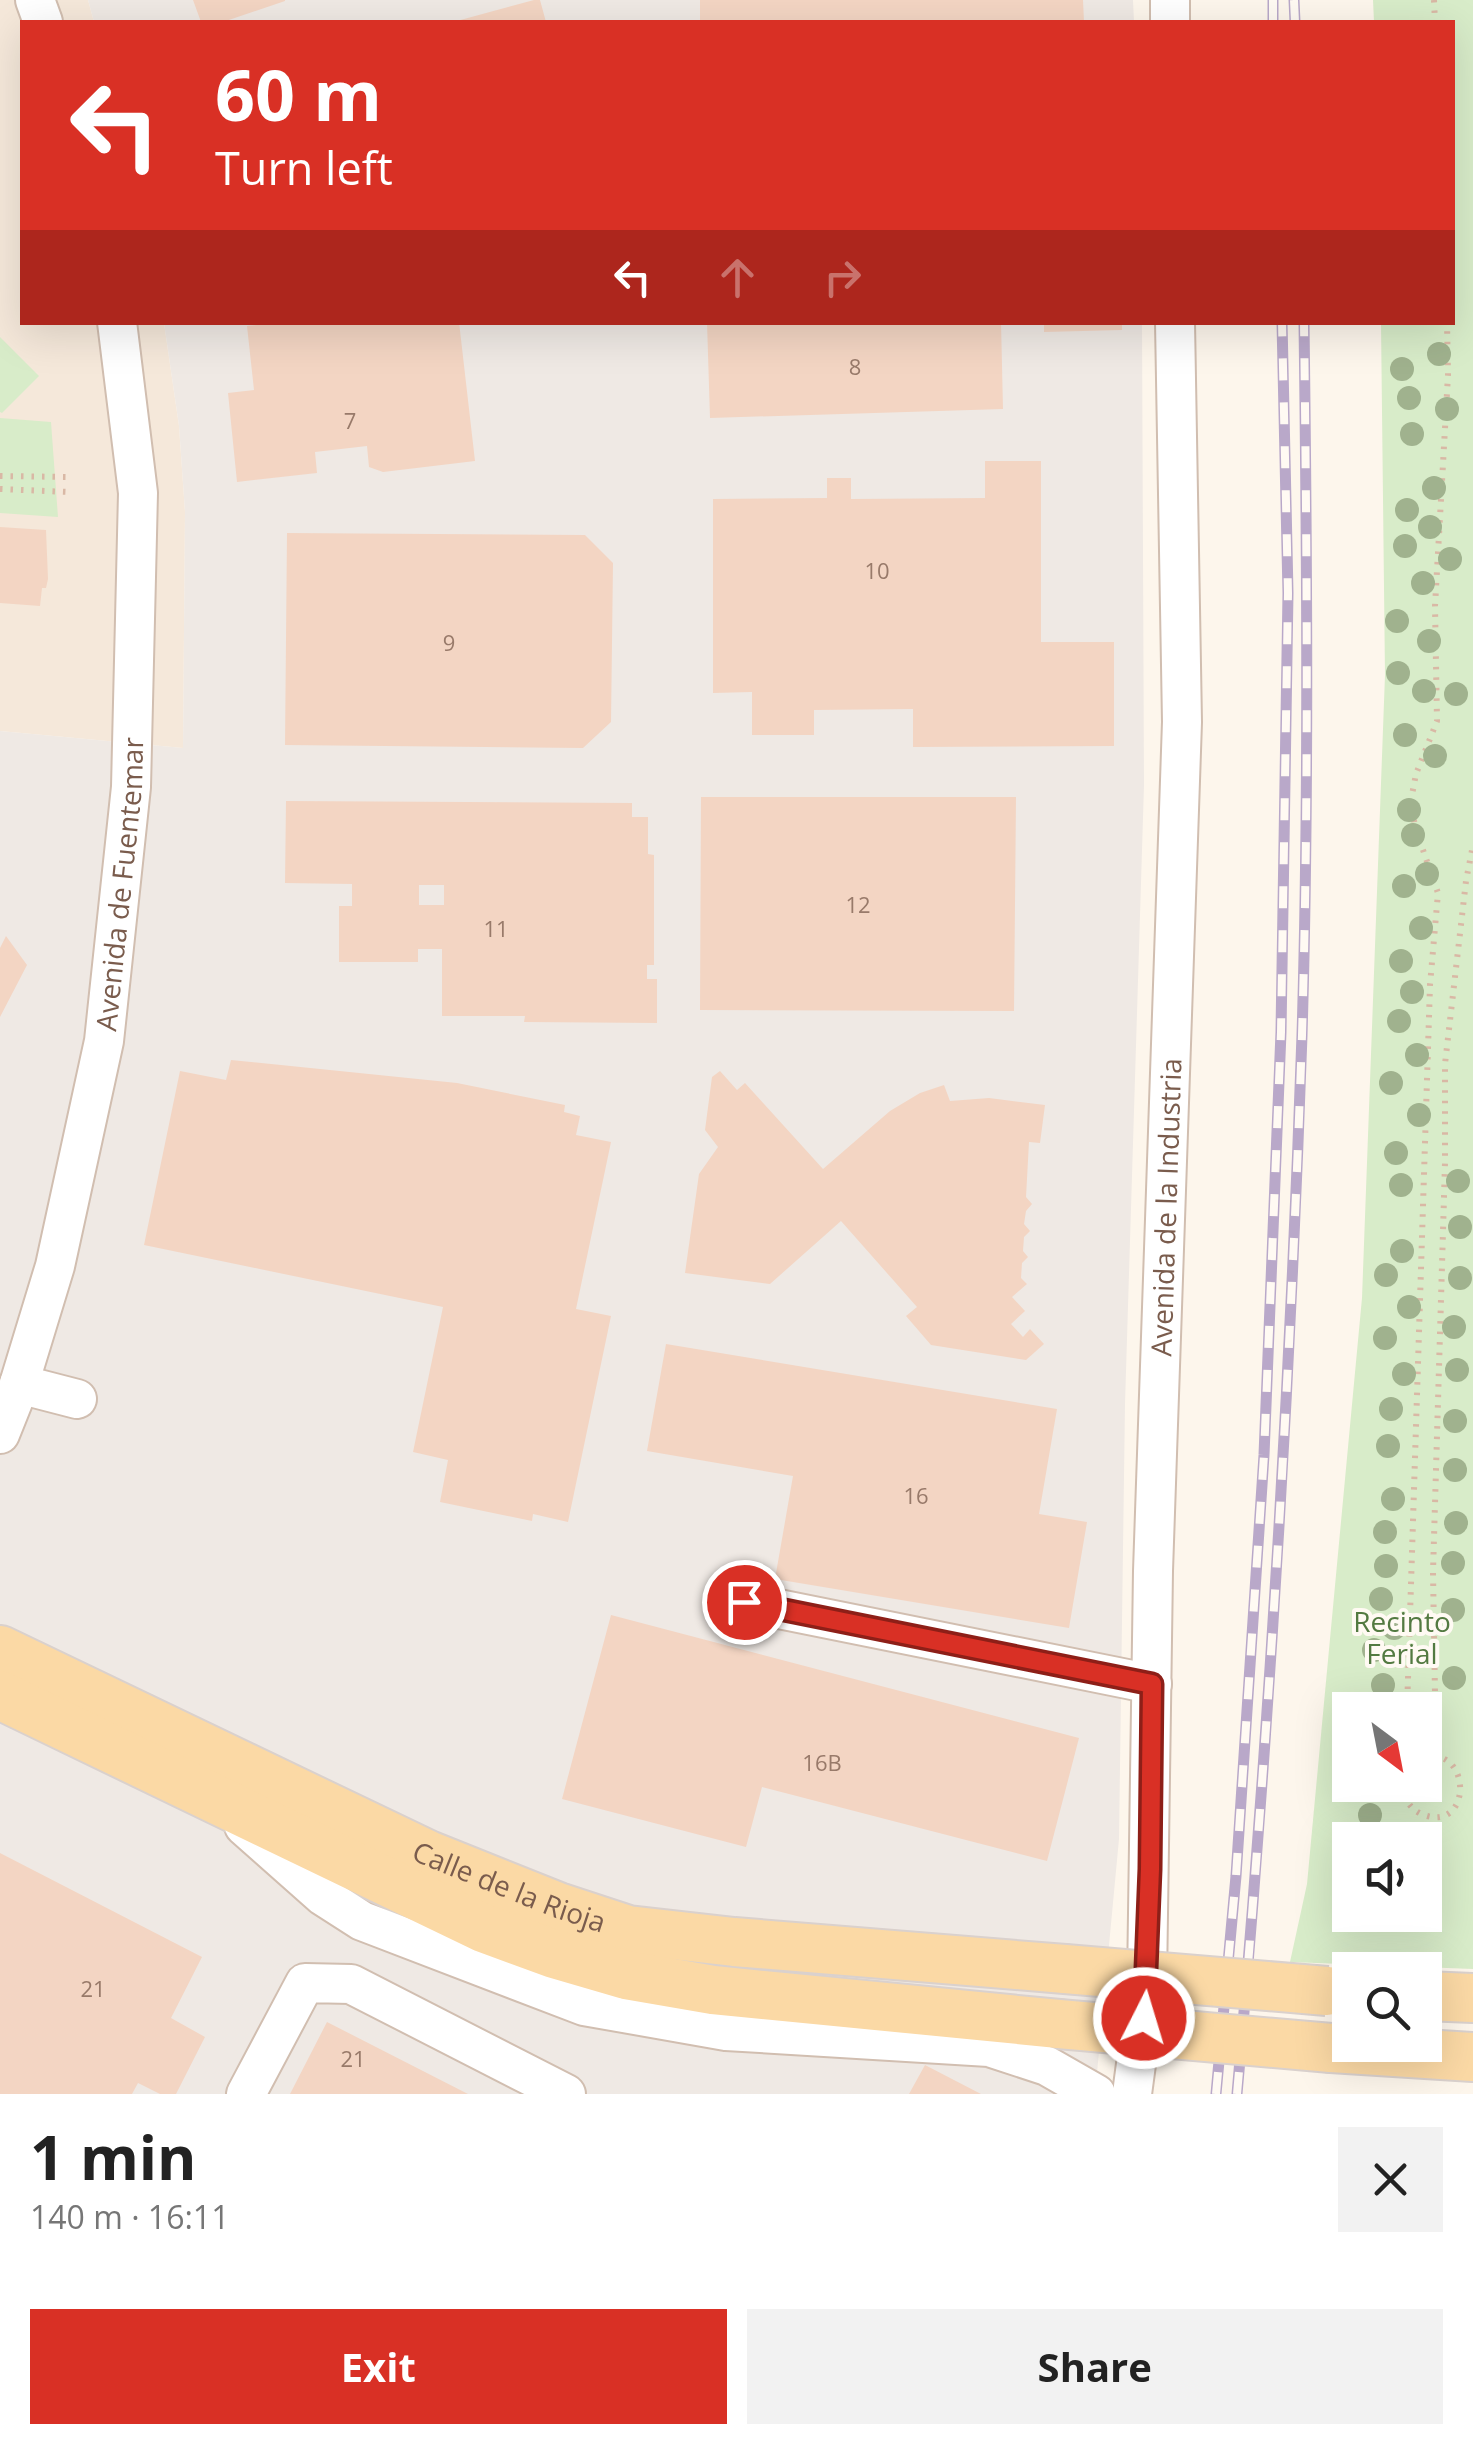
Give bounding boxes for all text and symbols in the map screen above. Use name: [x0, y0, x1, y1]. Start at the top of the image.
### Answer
text: 60 m: [215, 46, 382, 142]
icon: left: [50, 60, 180, 190]
text: Turn left: [215, 137, 393, 198]
icon: left: [605, 250, 660, 305]
icon: ahead: [710, 250, 765, 305]
icon: right: [815, 250, 870, 305]
house number: 8: [849, 351, 861, 381]
house number: 7: [344, 405, 356, 435]
house number: 10: [864, 555, 890, 585]
house number: 9: [443, 627, 455, 657]
street label: Avenida de Fuentemar: [86, 736, 151, 1033]
house number: 12: [845, 889, 871, 919]
house number: 11: [483, 913, 509, 943]
street label: Avenida de la Industria: [1141, 1057, 1190, 1357]
house number: 16: [903, 1480, 929, 1510]
pin: [702, 1560, 787, 1645]
icon: arrive: [717, 1575, 772, 1630]
park label: Recinto Ferial: [1353, 1602, 1451, 1672]
north arrow: [1332, 1692, 1442, 1802]
map controls: [1332, 1692, 1442, 2062]
house number: 16B: [802, 1747, 842, 1777]
button: sound: [1332, 1822, 1442, 1932]
street label: Calle de la Rioja: [407, 1832, 611, 1941]
button: search: [1332, 1952, 1442, 2062]
position arrow: [1092, 1966, 1196, 2070]
house number: 21: [80, 1973, 106, 2003]
house number: 21: [340, 2043, 366, 2073]
text: 1 min: [30, 2116, 197, 2198]
button: close: [1338, 2127, 1443, 2232]
text: 140 m · 16:11: [30, 2195, 229, 2238]
button: Exit: [30, 2309, 727, 2424]
button: Share: [747, 2309, 1443, 2424]

